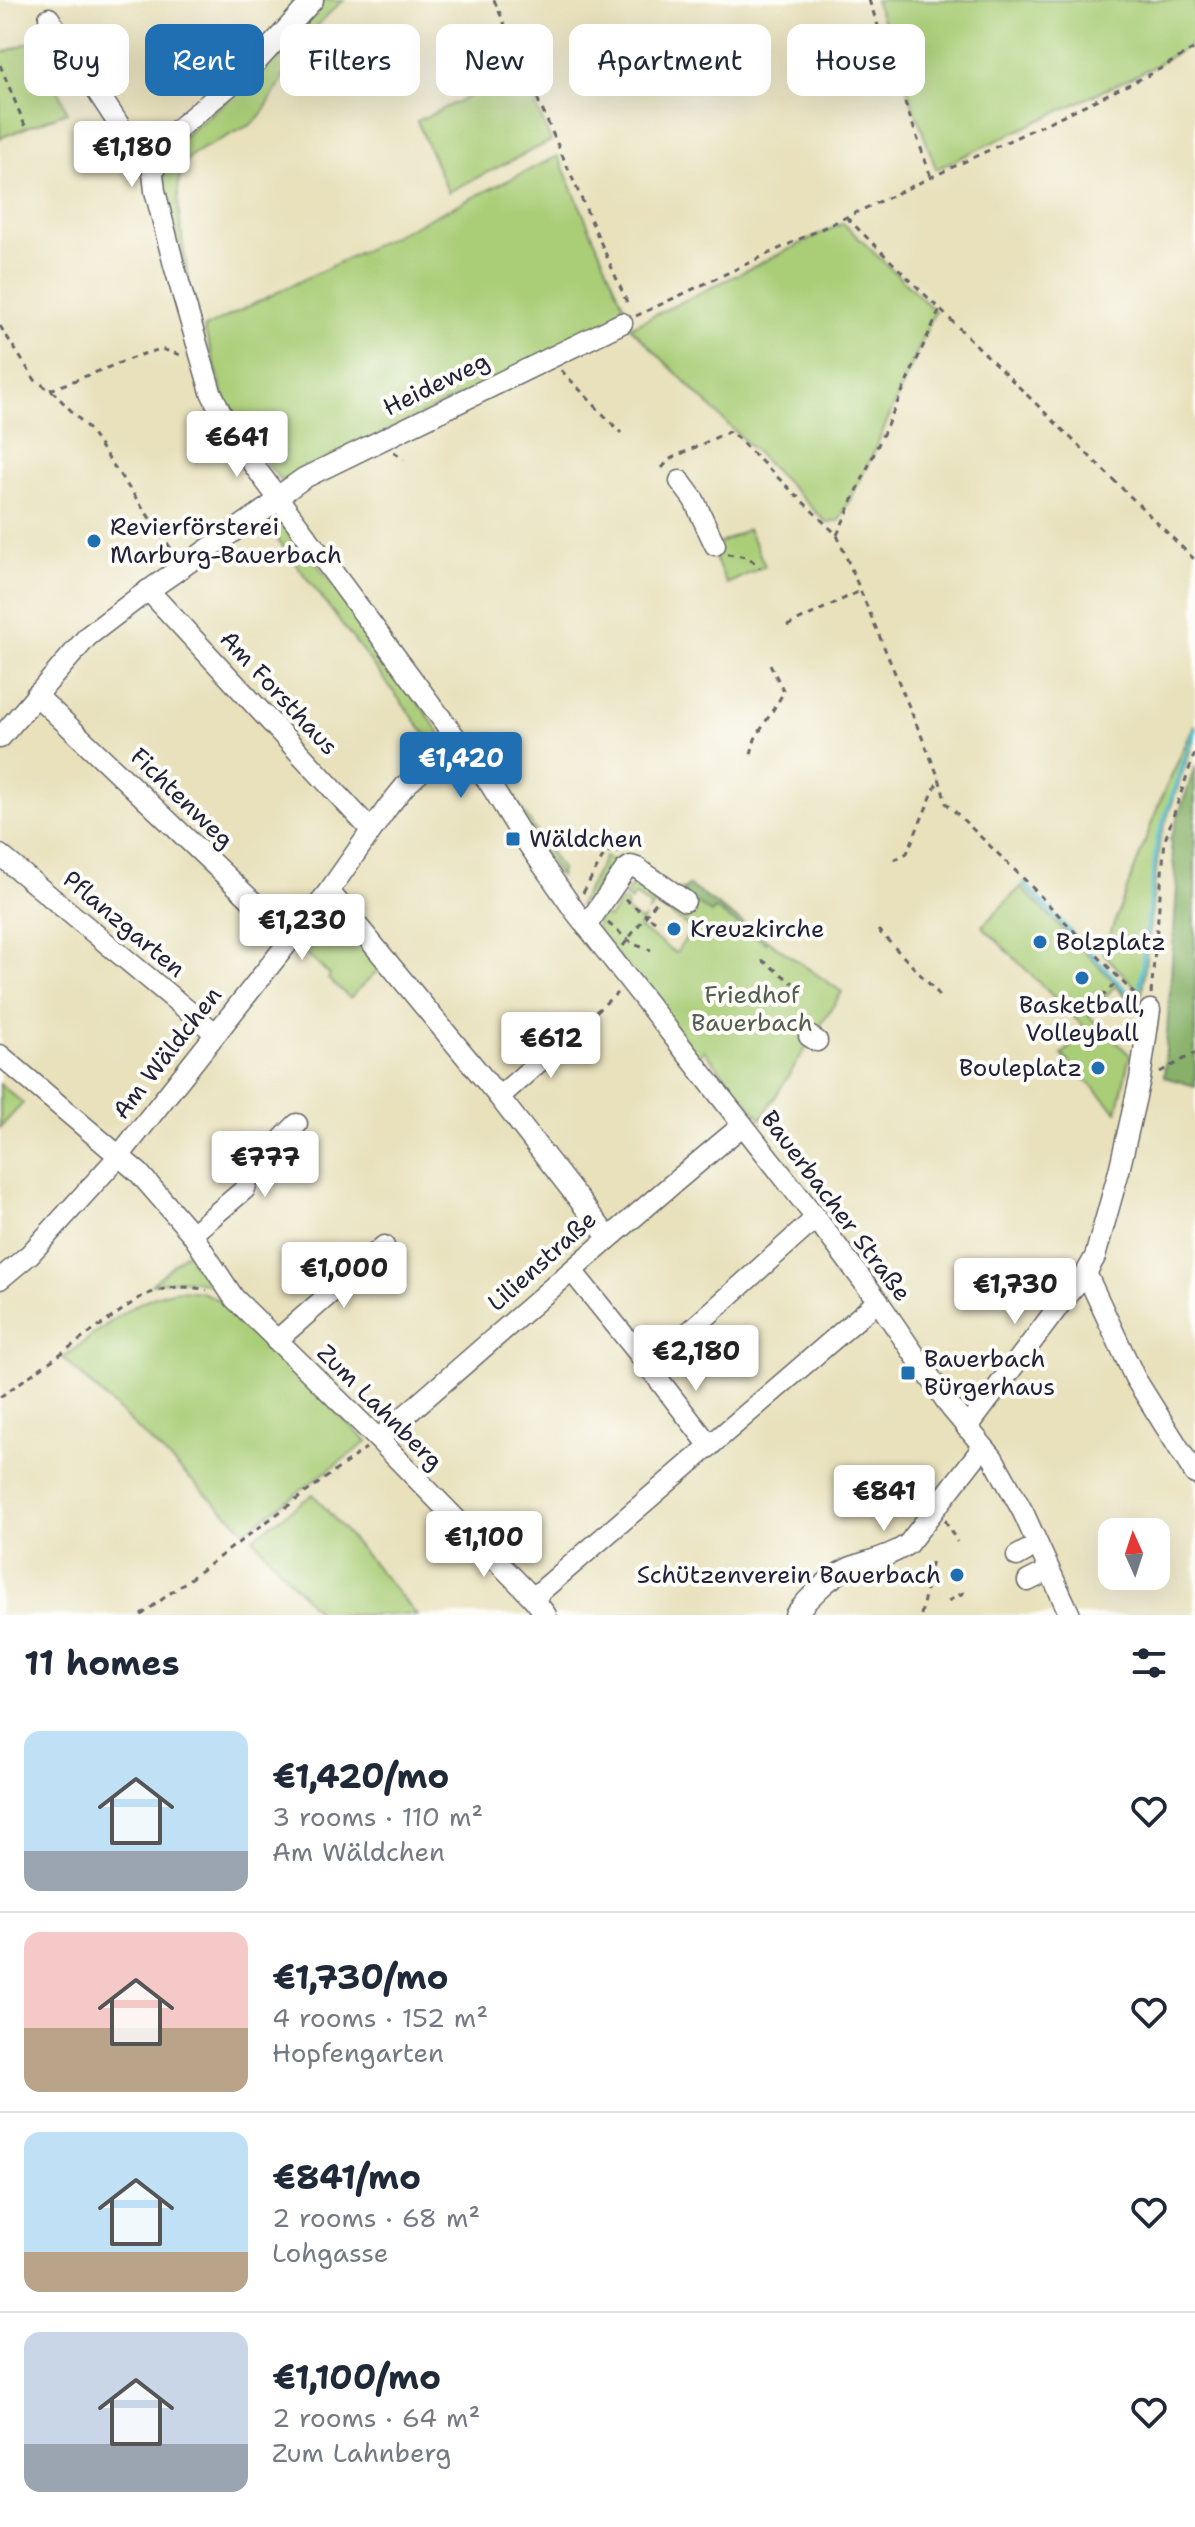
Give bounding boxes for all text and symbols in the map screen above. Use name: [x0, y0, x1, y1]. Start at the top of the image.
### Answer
chip: Buy: [24, 24, 129, 96]
chip: Rent: [145, 24, 264, 96]
chip: Filters: [280, 24, 420, 96]
chip: New: [436, 24, 553, 96]
chip: Apartment: [569, 24, 771, 96]
chip: House: [787, 24, 925, 96]
pin: €1,180: [67, 121, 197, 189]
text: €1,180: [92, 129, 172, 164]
street label: Heideweg: [378, 345, 494, 423]
pin: €641: [190, 411, 284, 479]
text: €641: [205, 419, 269, 454]
place label: Revierförsterei Marburg-Bauerbach: [110, 511, 342, 571]
marker: Revierförsterei Marburg-Bauerbach: [85, 532, 103, 550]
street label: Am Forsthaus: [213, 624, 345, 762]
pin: €1,420: [396, 732, 526, 800]
text: €1,420: [418, 740, 504, 775]
street label: Fichtenweg: [123, 741, 241, 855]
place label: Wäldchen: [529, 823, 643, 855]
marker: Wäldchen: [504, 830, 522, 848]
street label: Pflanzgarten: [56, 863, 192, 985]
pin: €1,230: [237, 894, 367, 962]
text: €1,230: [258, 902, 346, 937]
place label: Kreuzkirche: [690, 913, 825, 945]
marker: Kreuzkirche: [665, 920, 683, 938]
place label: Bolzplatz: [1056, 926, 1166, 958]
marker: Bolzplatz: [1031, 933, 1049, 951]
marker: Basketball, Volleyball: [1073, 969, 1091, 987]
park label: Friedhof Bauerbach: [691, 979, 813, 1039]
street label: Am Wäldchen: [105, 980, 229, 1126]
place label: Basketball, Volleyball: [1019, 989, 1145, 1049]
pin: €612: [504, 1012, 598, 1080]
text: €612: [519, 1020, 583, 1055]
place label: Bouleplatz: [959, 1052, 1082, 1084]
marker: Bouleplatz: [1089, 1059, 1107, 1077]
street label: Bauerbacher Straße: [754, 1104, 918, 1308]
pin: €777: [218, 1131, 312, 1199]
text: €777: [230, 1139, 300, 1174]
street label: Lilienstraße: [481, 1204, 603, 1318]
pin: €1,000: [279, 1242, 409, 1310]
text: €1,000: [300, 1250, 388, 1285]
pin: €1,730: [950, 1258, 1080, 1326]
text: €1,730: [972, 1266, 1058, 1301]
pin: €2,180: [631, 1325, 761, 1393]
text: €2,180: [652, 1333, 740, 1368]
street label: Zum Lahnberg: [310, 1337, 450, 1477]
place label: Bauerbach Bürgerhaus: [924, 1343, 1055, 1403]
marker: Bauerbach Bürgerhaus: [899, 1364, 917, 1382]
pin: €841: [837, 1465, 931, 1533]
text: €841: [852, 1473, 916, 1508]
pin: €1,100: [419, 1511, 549, 1579]
north arrow: [1098, 1518, 1170, 1590]
map controls: [1098, 1518, 1170, 1590]
text: €1,100: [444, 1519, 524, 1554]
place label: Schützenverein Bauerbach: [637, 1559, 941, 1591]
marker: Schützenverein Bauerbach: [948, 1566, 966, 1584]
text: 11 homes: [24, 1640, 180, 1686]
icon: filters: [1127, 1641, 1171, 1685]
text: €1,420/mo: [272, 1753, 449, 1799]
icon: home: [88, 1763, 184, 1859]
icon: heart: [1127, 1789, 1171, 1833]
text: 3 rooms · 110 m²: [272, 1799, 483, 1834]
text: Am Wäldchen: [272, 1834, 445, 1869]
text: €1,730/mo: [272, 1954, 449, 2000]
icon: home: [88, 1964, 184, 2060]
icon: heart: [1127, 1990, 1171, 2034]
text: 4 rooms · 152 m²: [272, 2000, 488, 2035]
text: Hopfengarten: [272, 2035, 444, 2070]
text: €841/mo: [272, 2154, 421, 2200]
icon: home: [88, 2164, 184, 2260]
icon: heart: [1127, 2190, 1171, 2234]
text: 2 rooms · 68 m²: [272, 2200, 480, 2235]
text: Lohgasse: [272, 2235, 389, 2270]
text: €1,100/mo: [272, 2354, 441, 2400]
icon: home: [88, 2364, 184, 2460]
icon: heart: [1127, 2390, 1171, 2434]
text: 2 rooms · 64 m²: [272, 2400, 480, 2435]
text: Zum Lahnberg: [272, 2435, 451, 2470]

